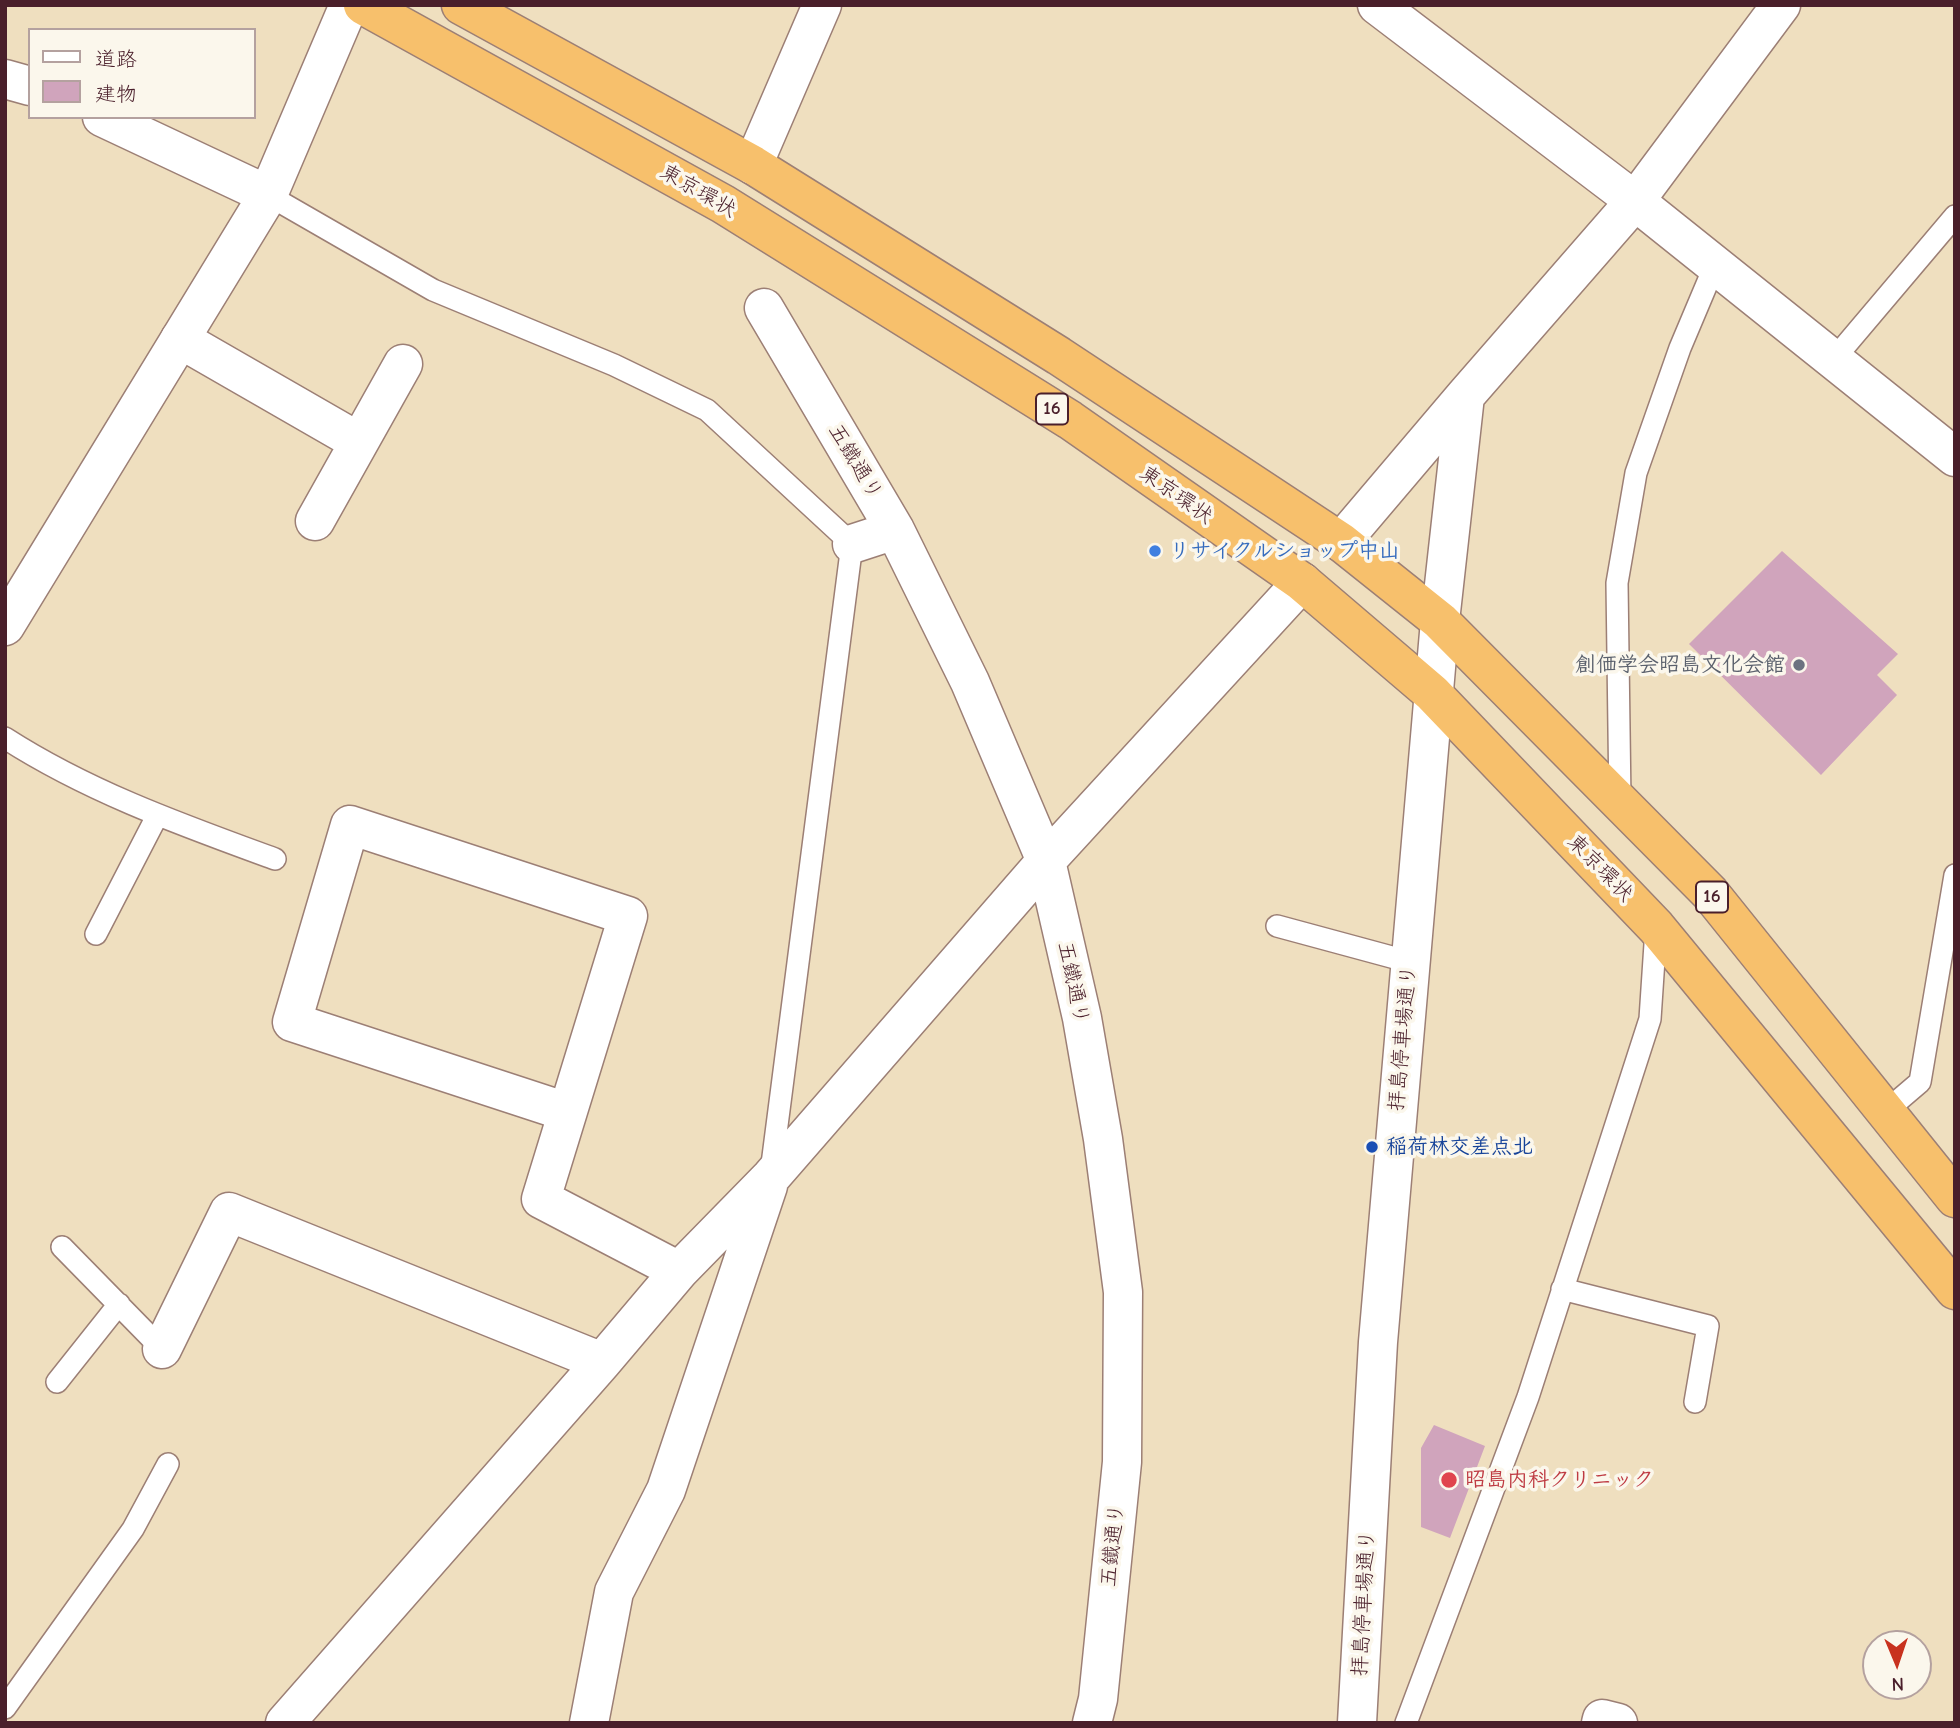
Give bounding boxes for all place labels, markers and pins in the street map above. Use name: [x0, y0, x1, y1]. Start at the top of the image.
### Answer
place label: リサイクルショップ中山: [1169, 538, 1400, 564]
marker: リサイクルショップ中山: [1147, 543, 1163, 559]
place label: 創価学会昭島文化会館: [1575, 652, 1785, 678]
marker: 創価学会昭島文化会館: [1791, 657, 1807, 673]
place label: 稲荷林交差点北: [1386, 1134, 1533, 1160]
marker: 稲荷林交差点北: [1364, 1139, 1380, 1155]
place label: 昭島内科クリニック: [1465, 1467, 1654, 1493]
marker: 昭島内科クリニック: [1439, 1470, 1459, 1490]

